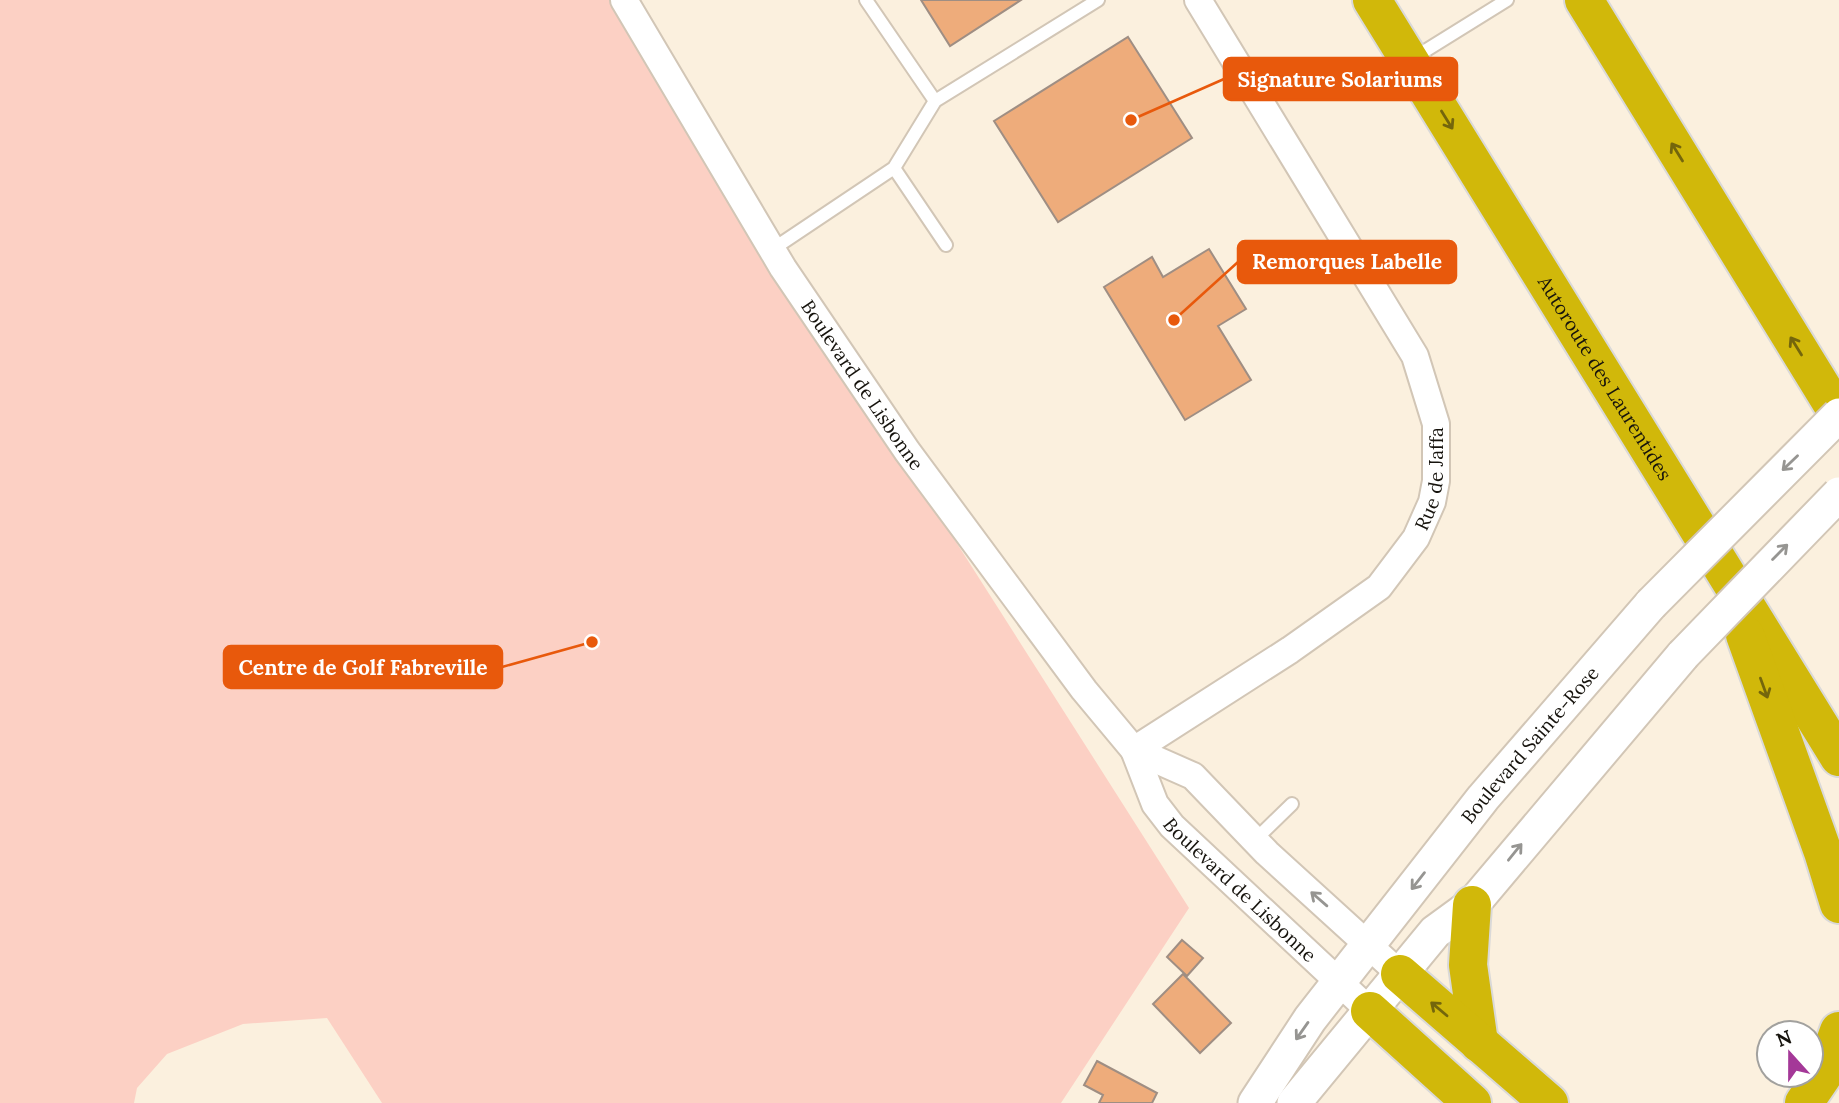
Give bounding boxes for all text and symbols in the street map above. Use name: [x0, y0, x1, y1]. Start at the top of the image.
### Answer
callout: Signature Solariums: [1224, 58, 1457, 100]
text: Signature Solariums: [1238, 66, 1442, 93]
one-way arrow: [1440, 110, 1454, 130]
one-way arrow: [1670, 143, 1685, 162]
callout: Remorques Labelle: [1238, 241, 1456, 283]
text: Remorques Labelle: [1252, 248, 1442, 275]
street label: Autoroute des Laurentides: [1532, 270, 1677, 485]
street label: Boulevard de Lisbonne: [796, 295, 929, 475]
one-way arrow: [1789, 336, 1803, 356]
street label: Rue de Jaffa: [1409, 427, 1448, 534]
one-way arrow: [1782, 454, 1799, 471]
one-way arrow: [1771, 544, 1788, 561]
callout: Centre de Golf Fabreville: [224, 646, 502, 688]
text: Centre de Golf Fabreville: [238, 654, 488, 681]
street label: Boulevard Sainte-Rose: [1456, 661, 1604, 828]
one-way arrow: [1759, 676, 1771, 698]
street label: Boulevard de Lisbonne: [1158, 813, 1322, 967]
one-way arrow: [1507, 843, 1523, 861]
one-way arrow: [1411, 871, 1426, 890]
one-way arrow: [1310, 891, 1328, 907]
one-way arrow: [1431, 1001, 1449, 1017]
north arrow: [1755, 1019, 1825, 1089]
one-way arrow: [1295, 1021, 1309, 1041]
text: N: [1773, 1024, 1795, 1052]

